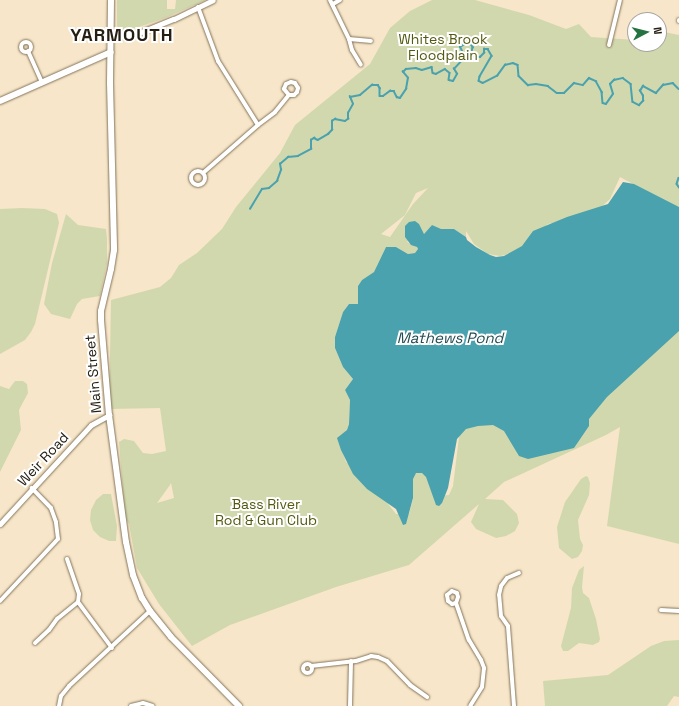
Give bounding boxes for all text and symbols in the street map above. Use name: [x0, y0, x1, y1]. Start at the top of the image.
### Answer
north arrow: [627, 12, 667, 52]
district label: YARMOUTH: [70, 24, 174, 46]
text: N: [651, 26, 665, 35]
park label: Whites Brook Floodplain: [399, 31, 487, 64]
water label: Mathews Pond: [397, 329, 503, 347]
street label: Main Street: [81, 334, 105, 414]
street label: Weir Road: [14, 429, 72, 489]
park label: Bass River Rod & Gun Club: [215, 496, 317, 528]

